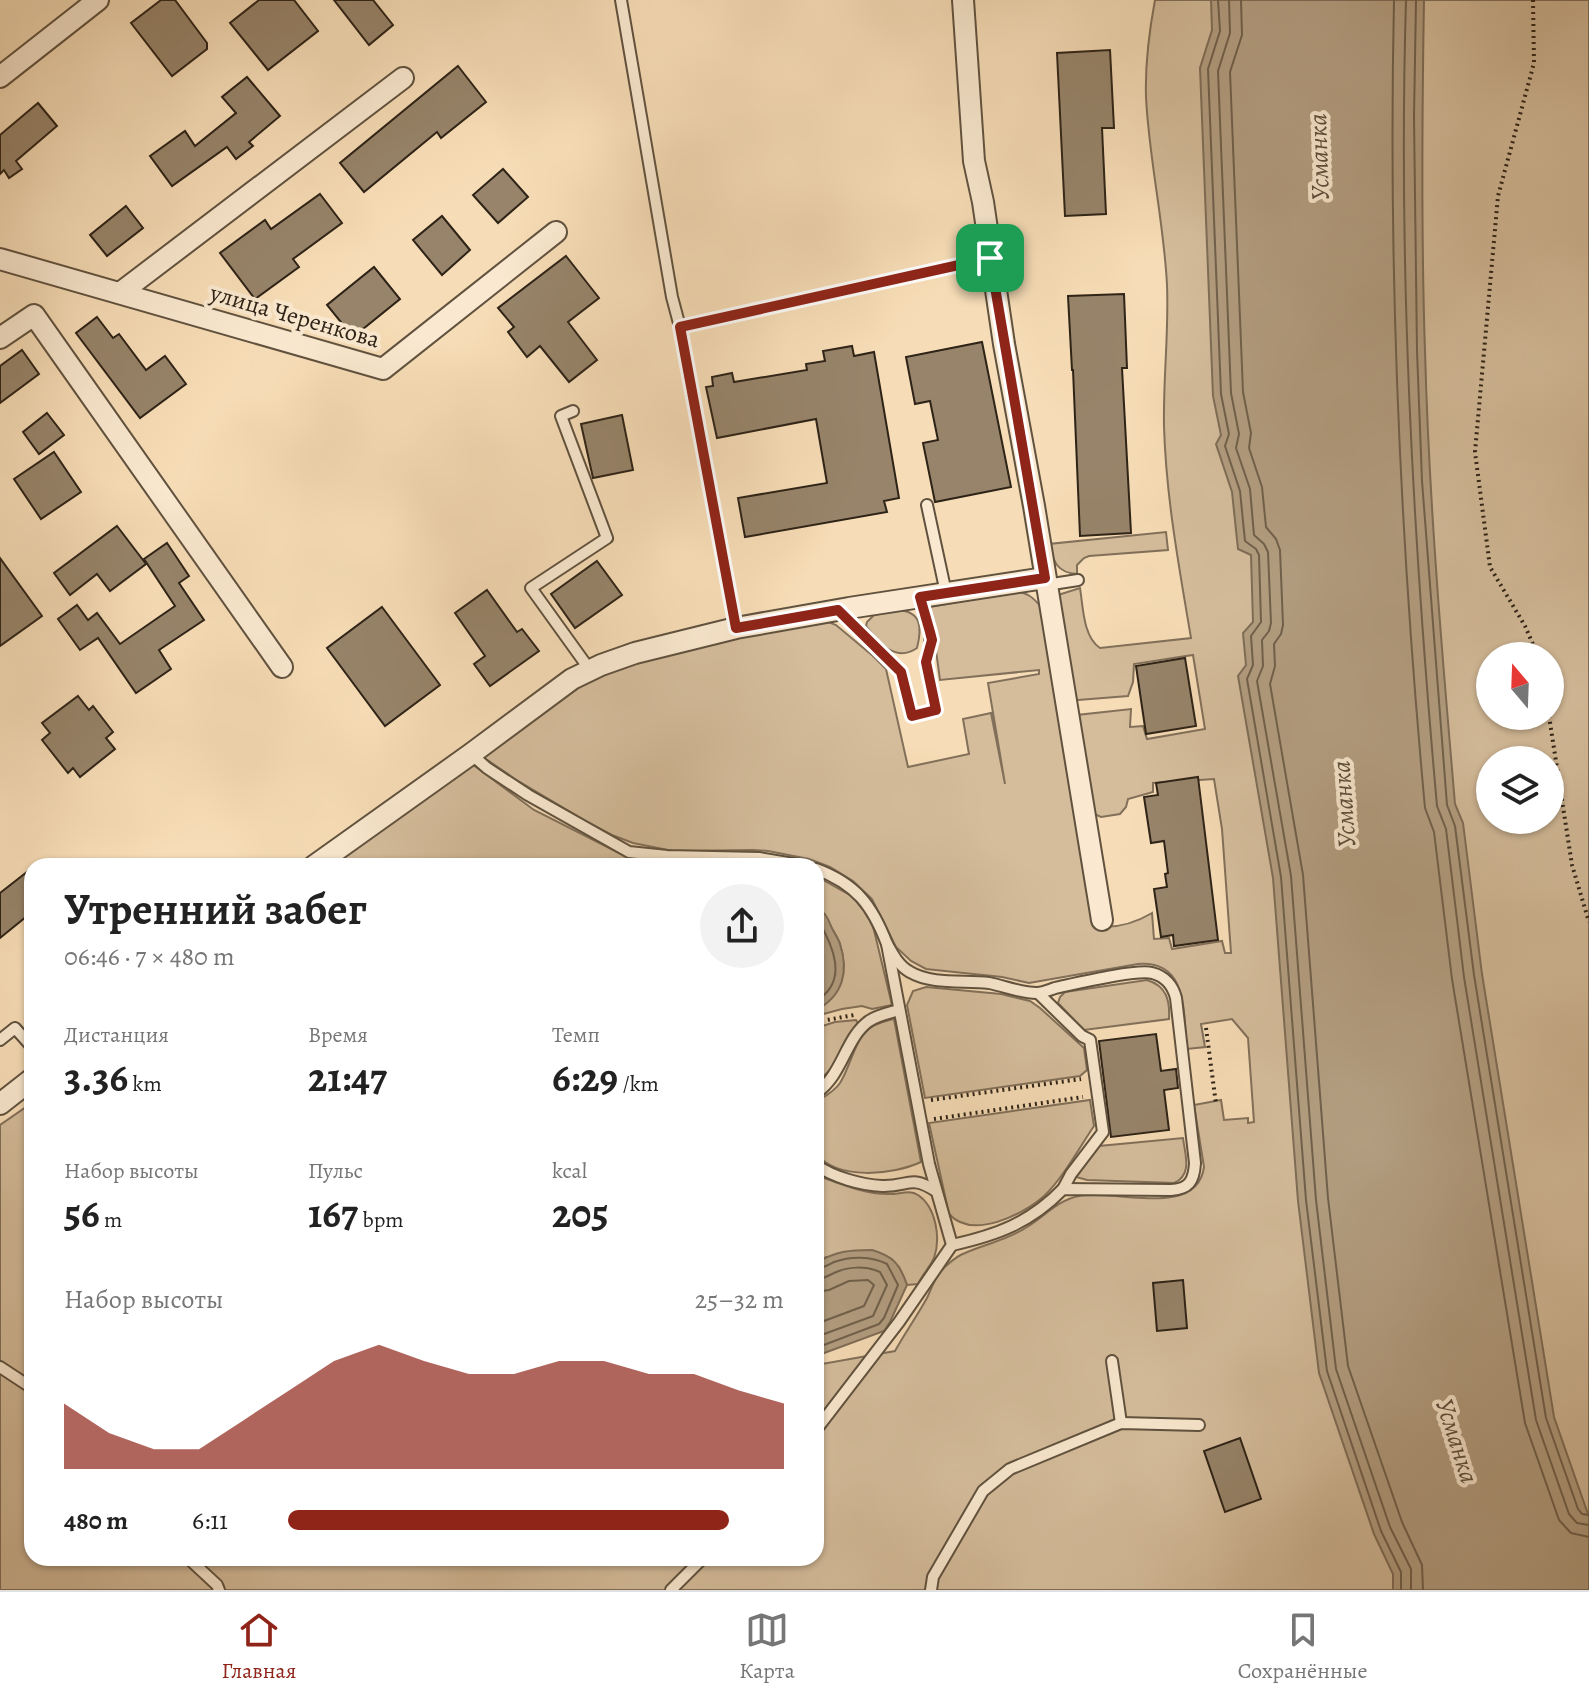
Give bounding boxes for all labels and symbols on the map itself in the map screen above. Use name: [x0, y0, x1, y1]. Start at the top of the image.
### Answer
water label: Усманка: [1300, 113, 1338, 201]
pin: [956, 224, 1024, 292]
street label: улица Черенкова: [206, 276, 384, 355]
north arrow: [1476, 642, 1564, 730]
water label: Усманка: [1324, 759, 1364, 849]
water label: Усманка: [1427, 1394, 1487, 1488]

